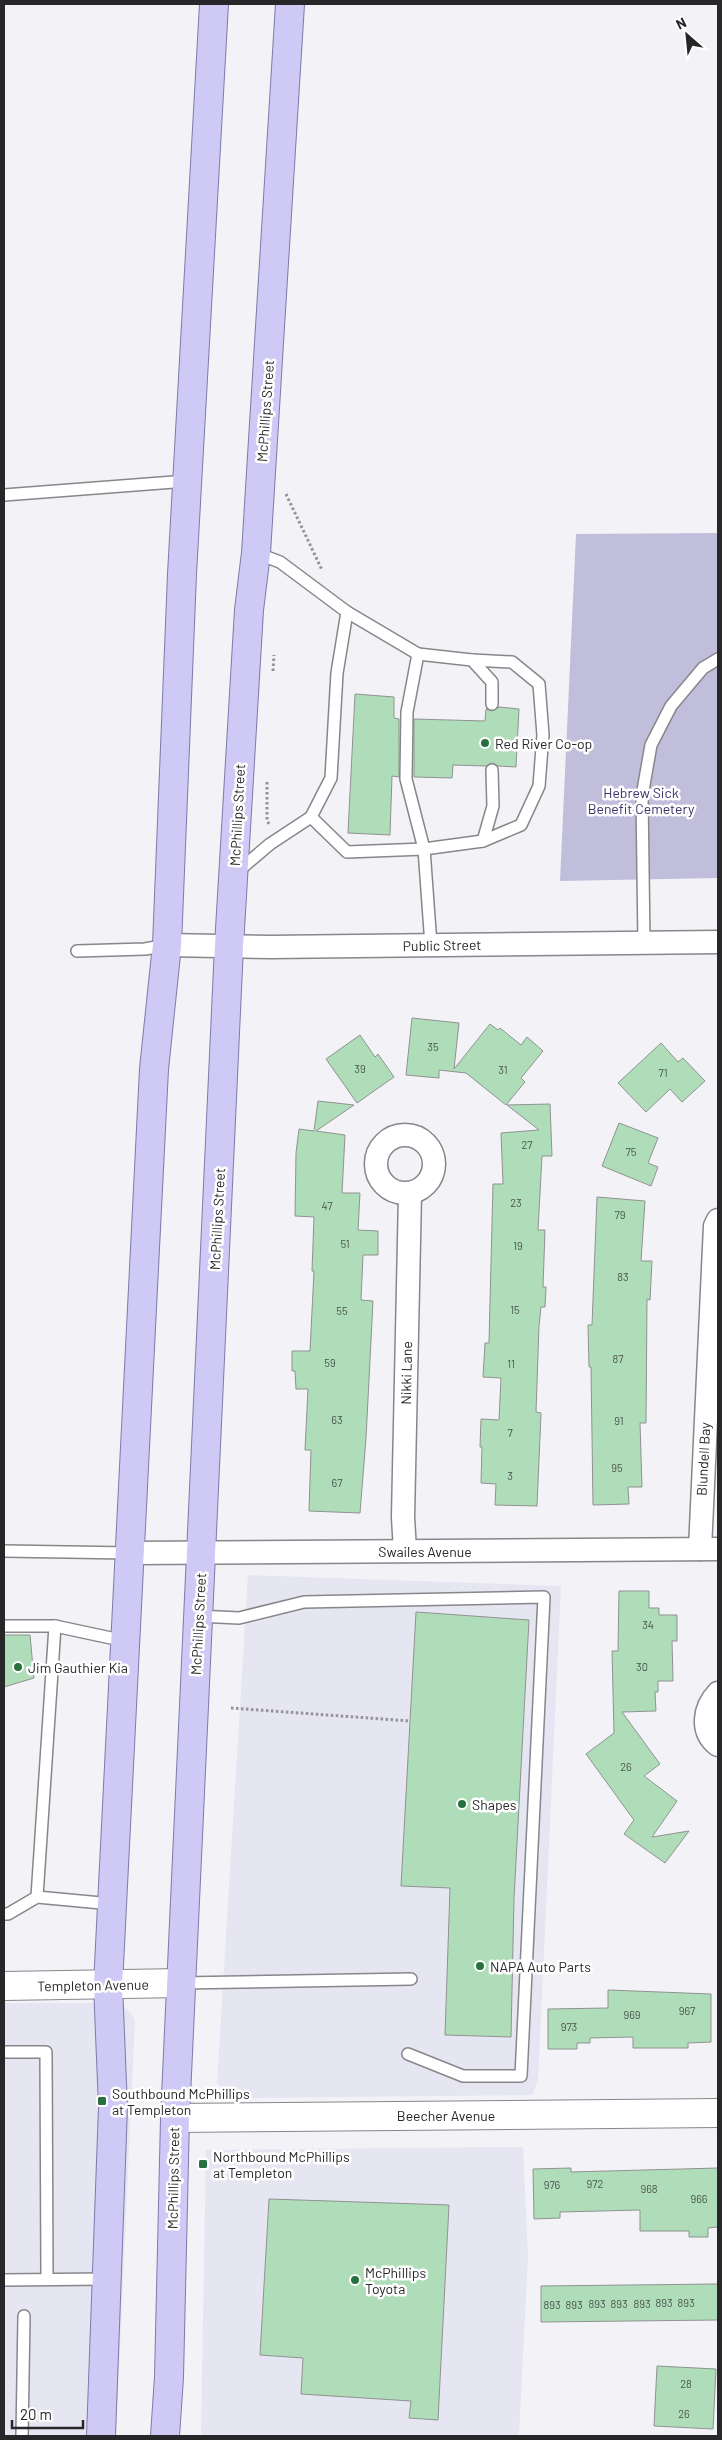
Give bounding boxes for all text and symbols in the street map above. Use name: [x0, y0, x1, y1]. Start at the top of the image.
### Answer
north arrow: [662, 10, 712, 60]
text: N: [673, 13, 689, 33]
street label: McPhillips Street: [253, 359, 277, 463]
place label: Red River Co-op: [495, 735, 592, 752]
marker: Red River Co-op: [479, 737, 491, 749]
street label: McPhillips Street: [226, 764, 248, 866]
park label: Hebrew Sick Benefit Cemetery: [588, 784, 695, 817]
street label: Public Street: [403, 936, 481, 954]
house number: 35: [427, 1040, 439, 1053]
house number: 39: [354, 1062, 366, 1075]
house number: 31: [498, 1063, 508, 1076]
house number: 71: [658, 1066, 668, 1079]
house number: 27: [521, 1138, 533, 1151]
house number: 75: [626, 1145, 637, 1158]
street label: McPhillips Street: [206, 1168, 228, 1270]
house number: 23: [510, 1196, 522, 1209]
house number: 47: [322, 1199, 332, 1212]
house number: 79: [615, 1208, 626, 1221]
house number: 51: [340, 1237, 350, 1250]
house number: 19: [513, 1239, 523, 1252]
house number: 83: [617, 1270, 629, 1283]
house number: 15: [510, 1303, 520, 1316]
house number: 55: [336, 1304, 348, 1317]
street label: Nikki Lane: [397, 1341, 415, 1405]
house number: 87: [613, 1352, 623, 1365]
house number: 59: [324, 1356, 336, 1369]
house number: 11: [507, 1357, 515, 1370]
house number: 63: [331, 1413, 343, 1426]
house number: 91: [614, 1414, 624, 1427]
street label: Blundell Bay: [693, 1421, 713, 1496]
house number: 7: [507, 1426, 513, 1439]
house number: 95: [611, 1461, 623, 1474]
house number: 3: [507, 1469, 513, 1482]
house number: 67: [332, 1476, 342, 1489]
street label: Swailes Avenue: [378, 1543, 472, 1560]
street label: McPhillips Street: [187, 1573, 209, 1675]
house number: 34: [642, 1618, 654, 1631]
place label: Jim Gauthier Kia: [28, 1659, 128, 1676]
house number: 30: [636, 1660, 648, 1673]
marker: Jim Gauthier Kia: [12, 1661, 24, 1673]
house number: 26: [620, 1760, 632, 1773]
place label: Shapes: [472, 1796, 517, 1813]
marker: Shapes: [456, 1798, 468, 1810]
place label: NAPA Auto Parts: [490, 1958, 591, 1975]
marker: NAPA Auto Parts: [474, 1960, 486, 1972]
street label: Templeton Avenue: [37, 1976, 149, 1994]
house number: 967: [679, 2004, 695, 2017]
house number: 969: [623, 2008, 641, 2021]
house number: 973: [561, 2020, 577, 2033]
place label: Southbound McPhillips at Templeton: [112, 2085, 250, 2118]
marker: Southbound McPhillips at Templeton: [96, 2095, 108, 2107]
street label: Beecher Avenue: [397, 2107, 495, 2124]
street label: McPhillips Street: [164, 2127, 182, 2229]
place label: Northbound McPhillips at Templeton: [213, 2148, 350, 2181]
marker: Northbound McPhillips at Templeton: [197, 2158, 209, 2170]
house number: 972: [587, 2177, 604, 2190]
house number: 976: [544, 2178, 561, 2191]
house number: 968: [640, 2182, 658, 2195]
house number: 966: [690, 2192, 708, 2205]
place label: McPhillips Toyota: [365, 2264, 426, 2297]
marker: McPhillips Toyota: [349, 2274, 361, 2286]
house number: 893: [655, 2296, 673, 2309]
house number: 893: [677, 2296, 695, 2309]
house number: 893: [588, 2297, 606, 2310]
house number: 893: [610, 2297, 628, 2310]
house number: 893: [633, 2297, 651, 2310]
house number: 893: [543, 2298, 561, 2311]
house number: 893: [565, 2298, 583, 2311]
house number: 28: [680, 2377, 692, 2390]
scale bar: [12, 2398, 84, 2430]
text: 20 m: [20, 2405, 52, 2423]
house number: 26: [678, 2407, 690, 2420]

